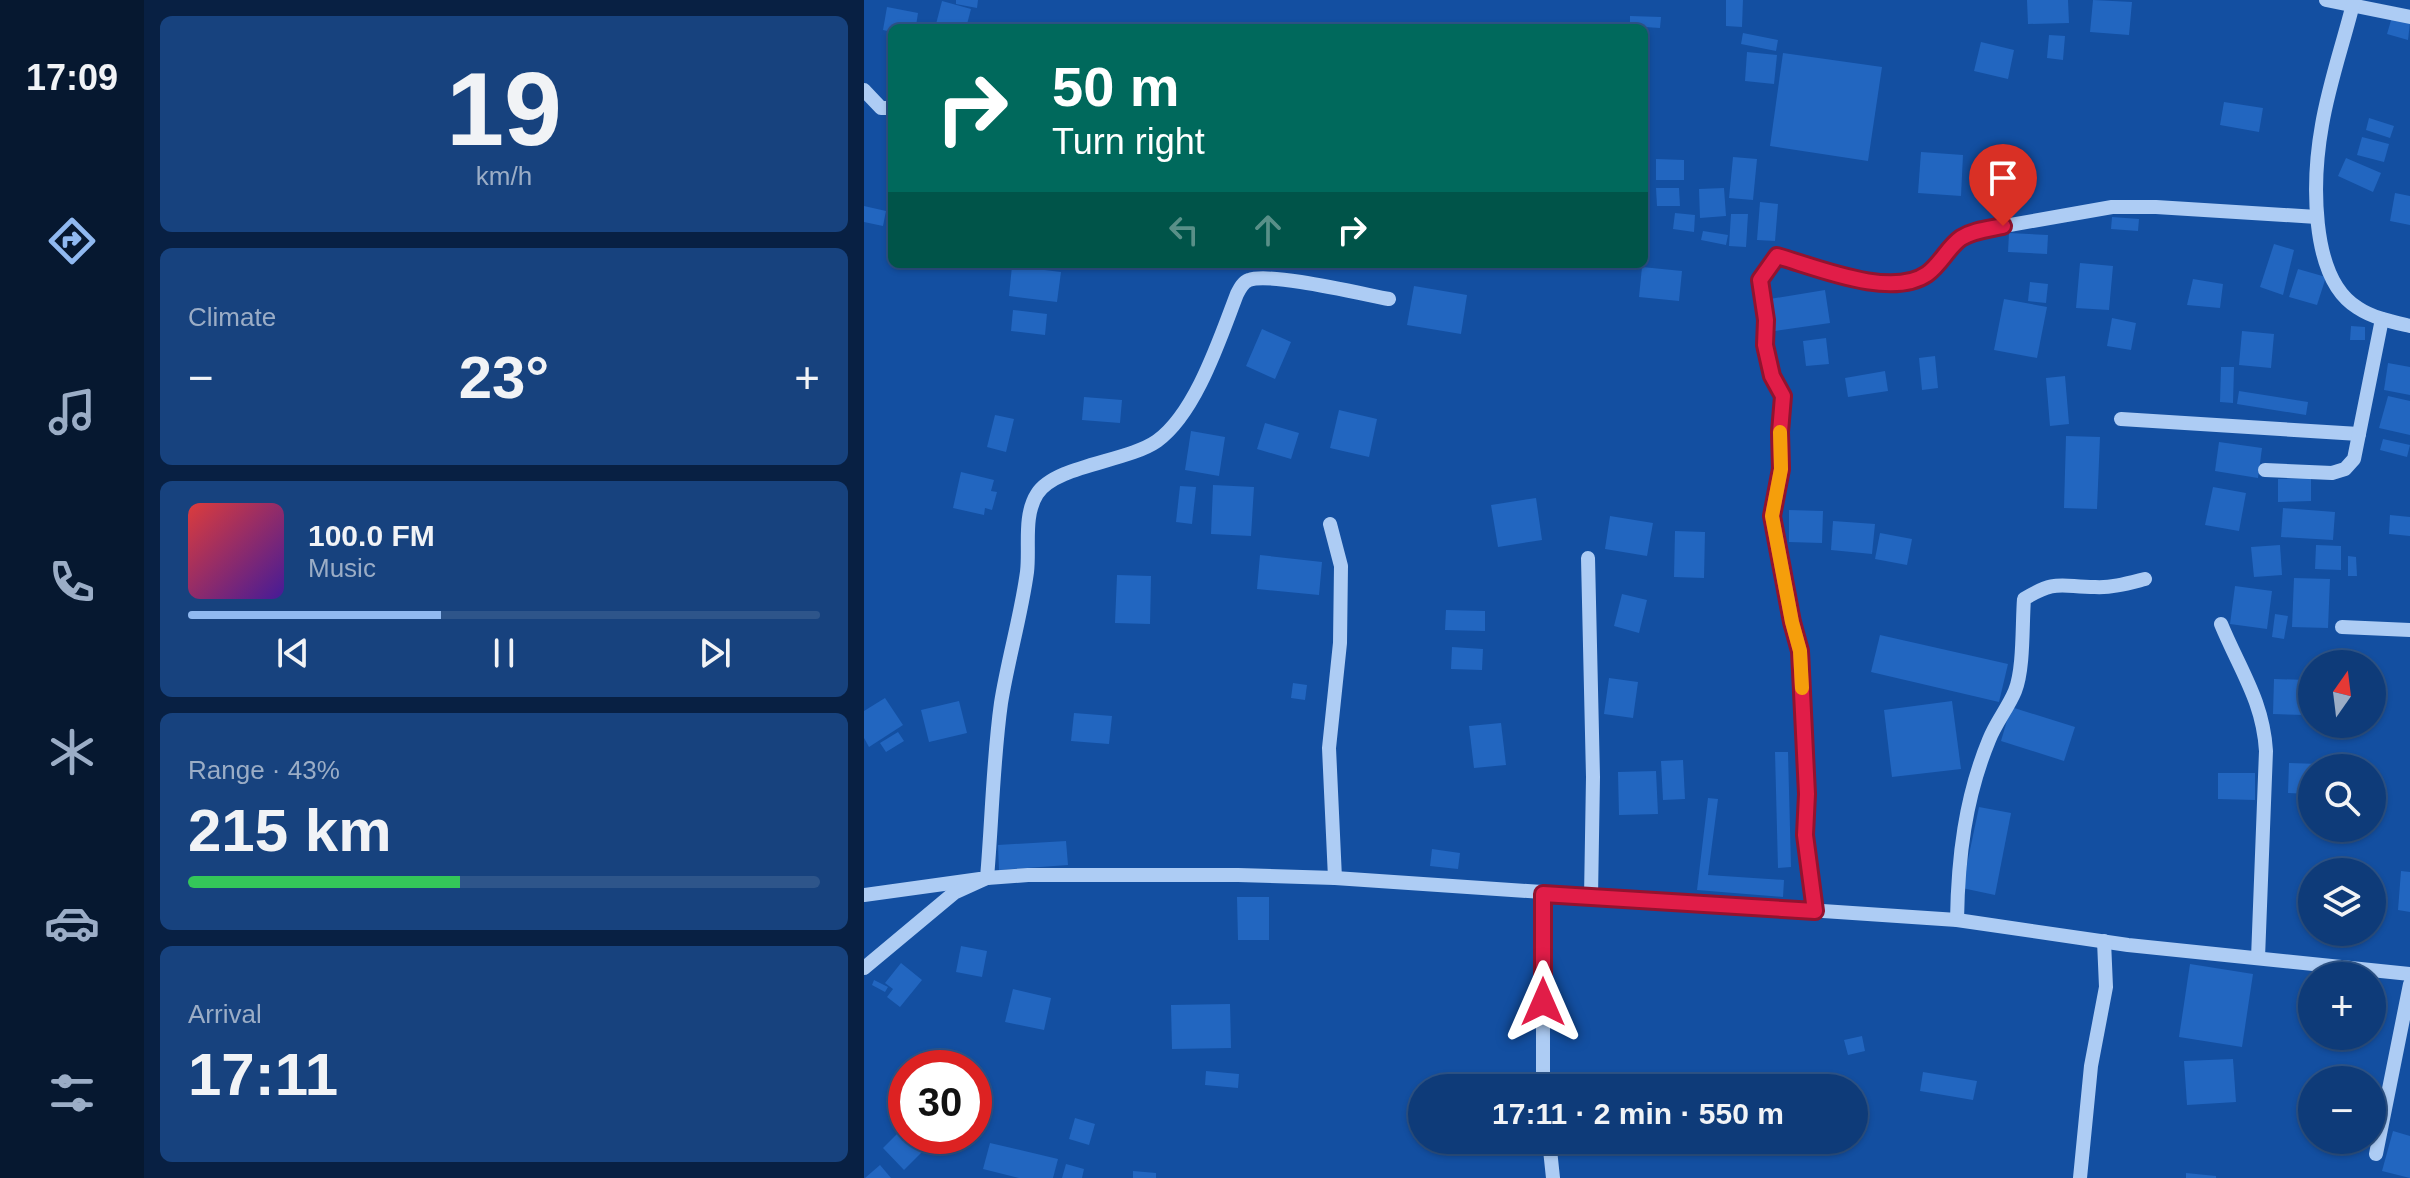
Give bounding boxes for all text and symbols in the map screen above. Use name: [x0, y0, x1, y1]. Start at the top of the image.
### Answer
text: 19: [446, 51, 562, 167]
text: 50 m: [1052, 55, 1180, 118]
icon: right: [920, 56, 1024, 160]
text: 17:09: [26, 57, 118, 98]
text: Turn right: [1052, 121, 1205, 162]
pin: [1969, 144, 2037, 226]
icon: arrive: [1981, 156, 2025, 200]
text: km/h: [476, 161, 532, 191]
icon: left: [1162, 208, 1206, 252]
icon: ahead: [1246, 208, 1290, 252]
icon: right: [1330, 208, 1374, 252]
icon: directions: [44, 213, 100, 269]
text: Climate: [188, 302, 276, 332]
text: 23°: [459, 344, 549, 411]
text: −: [188, 353, 214, 402]
text: +: [794, 353, 820, 402]
icon: music: [44, 384, 100, 440]
text: 100.0 FM: [308, 519, 435, 552]
text: Music: [308, 553, 376, 583]
icon: phone: [44, 554, 100, 610]
icon: previous: [271, 631, 315, 675]
icon: pause: [482, 631, 526, 675]
icon: next: [693, 631, 737, 675]
north arrow: [2298, 650, 2386, 738]
map controls: [2298, 650, 2386, 1154]
icon: climate: [44, 724, 100, 780]
button: search: [2298, 754, 2386, 842]
text: Range · 43%: [188, 755, 340, 785]
text: 215 km: [188, 797, 392, 864]
button: layers: [2298, 858, 2386, 946]
icon: car: [44, 895, 100, 951]
position arrow: [1501, 960, 1585, 1044]
button: +: [2298, 962, 2386, 1050]
text: Arrival: [188, 999, 262, 1029]
text: 17:11: [188, 1041, 338, 1108]
speed limit sign: 30: [888, 1050, 992, 1154]
icon: filters: [44, 1065, 100, 1121]
button: −: [2298, 1066, 2386, 1154]
text: 17:11 · 2 min · 550 m: [1492, 1097, 1784, 1130]

